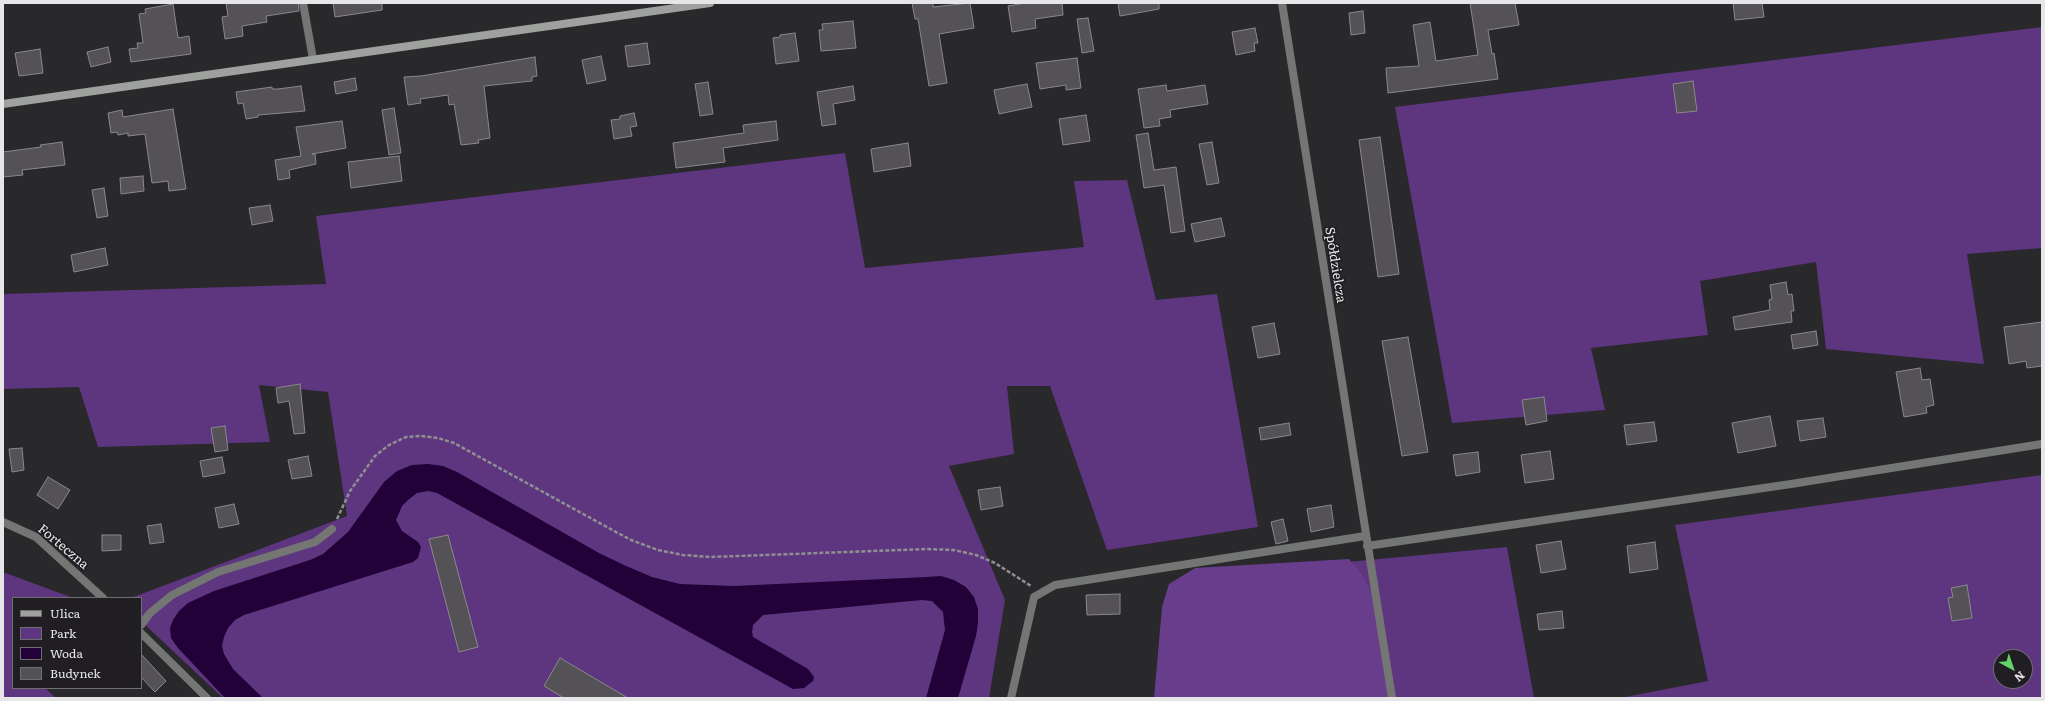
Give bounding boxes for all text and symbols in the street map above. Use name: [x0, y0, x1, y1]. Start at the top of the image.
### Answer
street label: Spółdzielcza: [1321, 226, 1349, 304]
street label: Forteczna: [34, 521, 92, 573]
legend: [12, 597, 142, 689]
text: Ulica: [50, 604, 80, 622]
text: Park: [50, 624, 76, 642]
text: Woda: [50, 644, 83, 662]
north arrow: [1993, 649, 2033, 689]
text: Budynek: [50, 664, 101, 682]
text: N: [2011, 668, 2029, 687]

